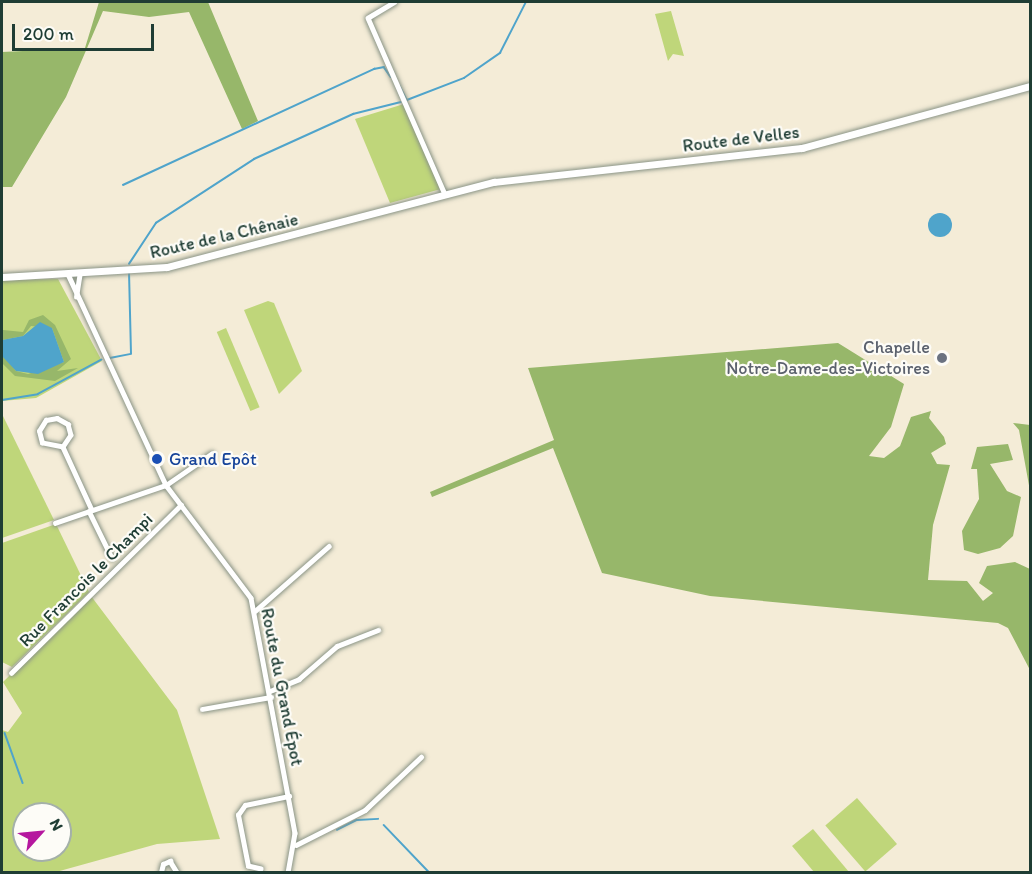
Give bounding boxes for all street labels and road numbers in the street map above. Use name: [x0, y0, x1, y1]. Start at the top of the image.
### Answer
street label: Route de Velles: [682, 121, 800, 157]
street label: Route de la Chênaie: [147, 208, 301, 264]
street label: Rue Francois le Champi: [15, 509, 157, 651]
street label: Route du Grand Épot: [256, 606, 308, 768]

